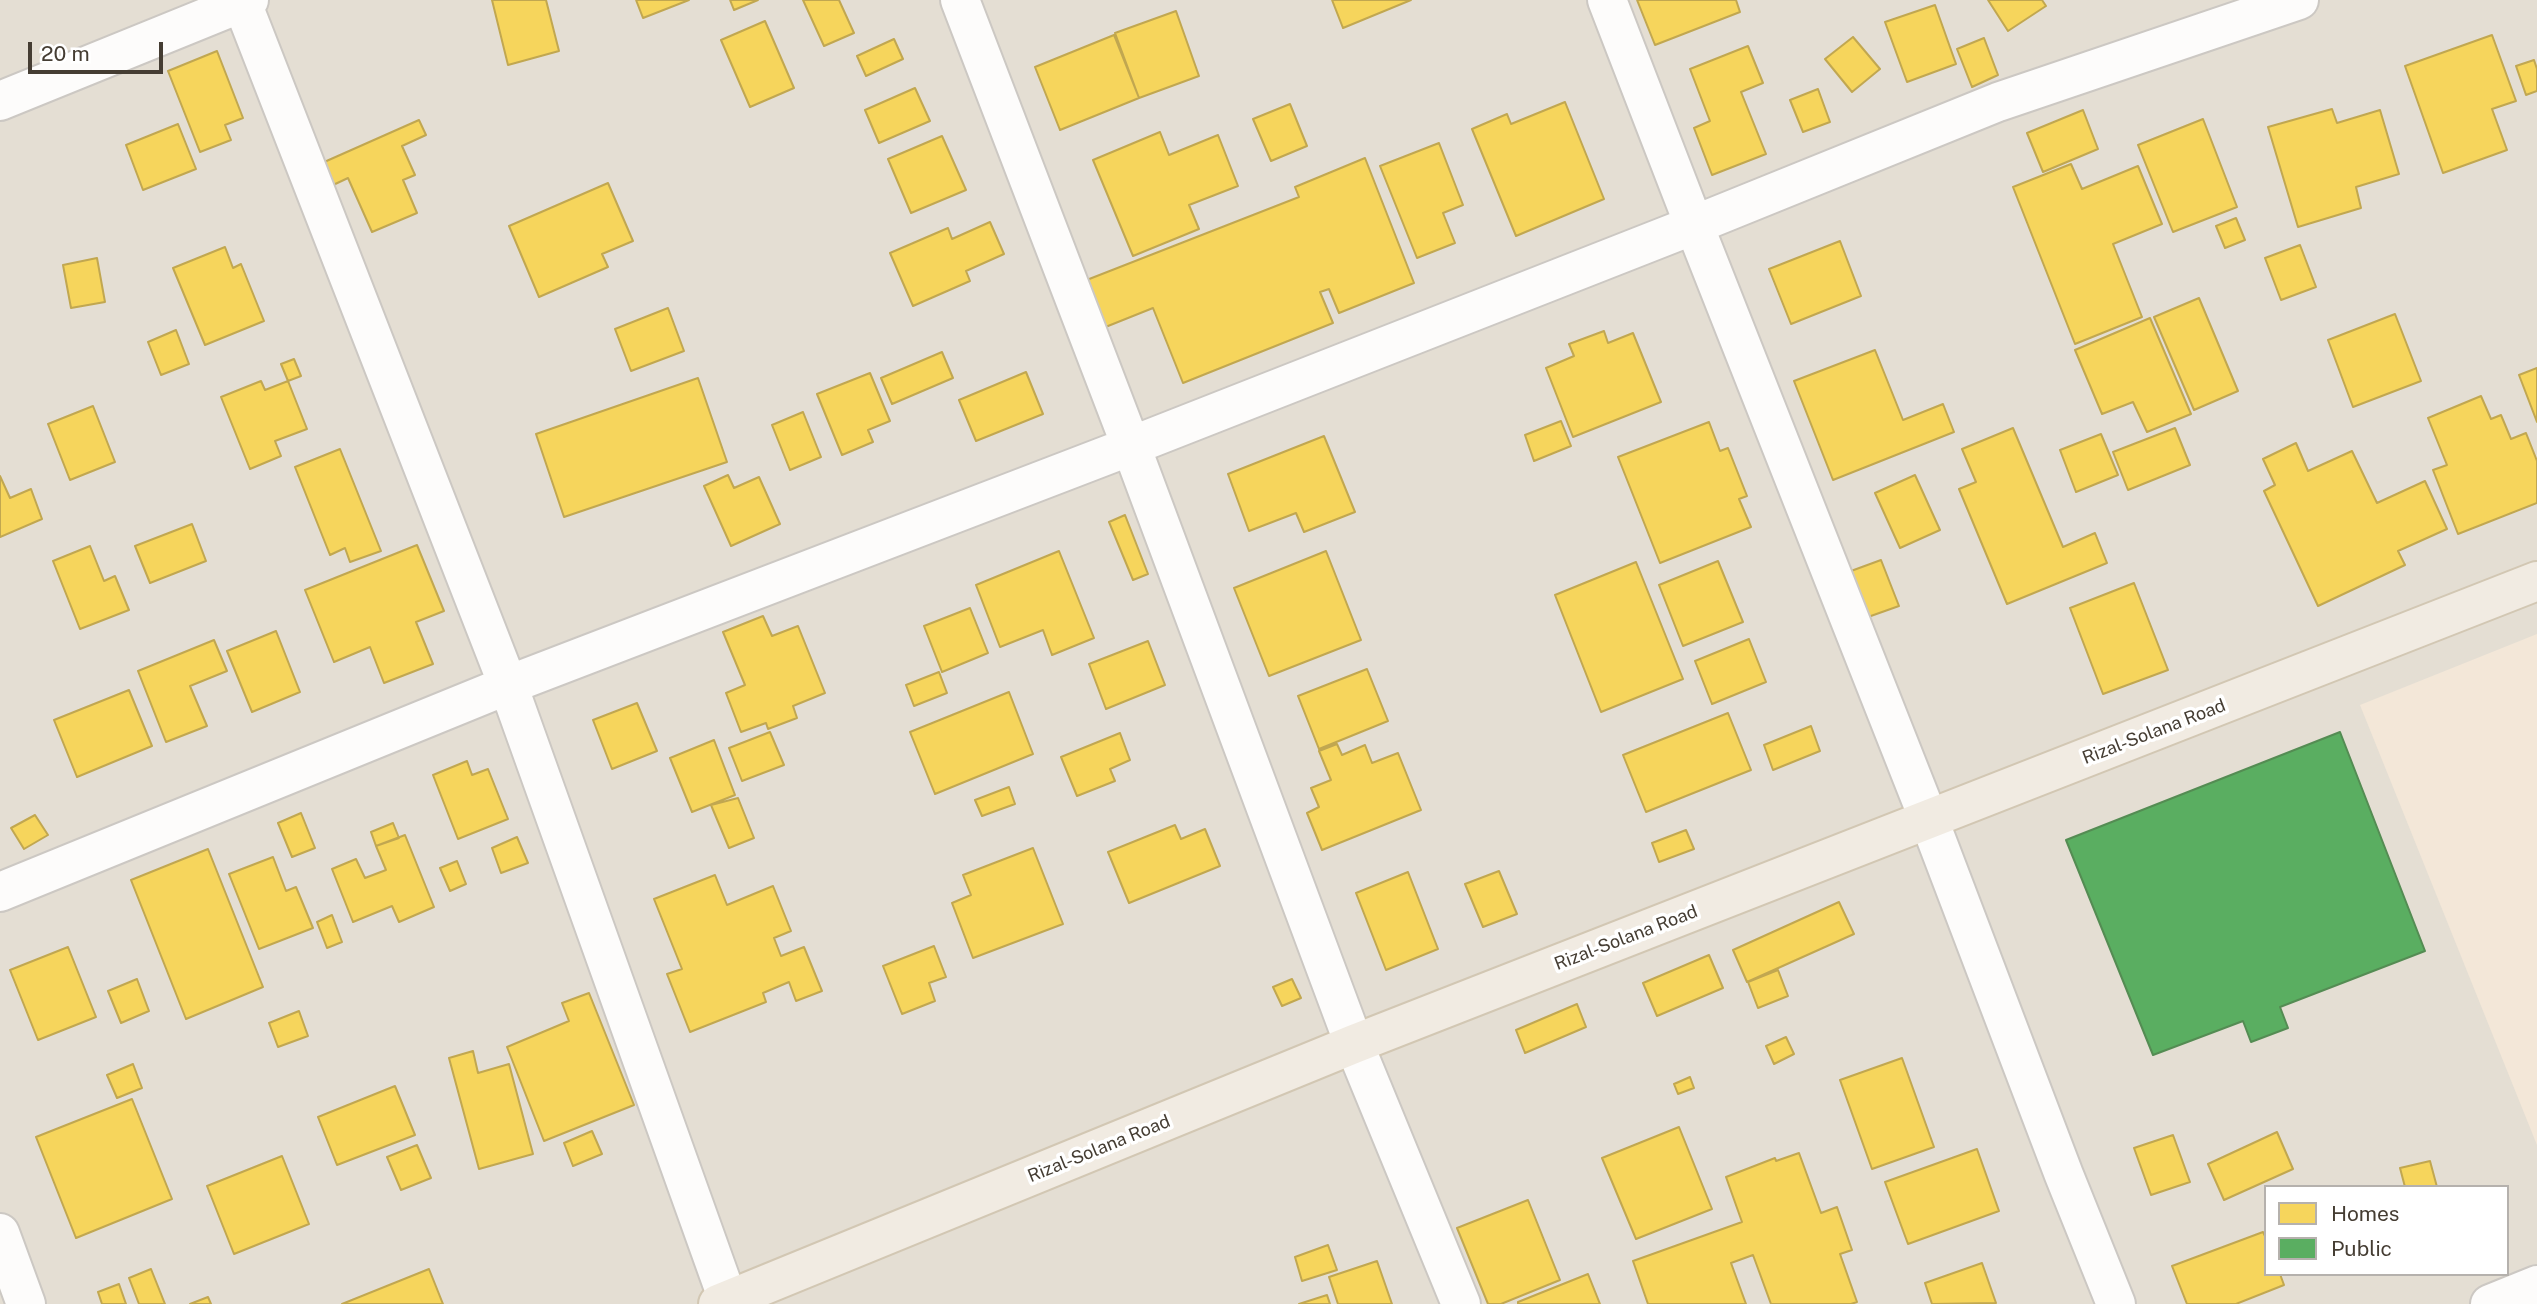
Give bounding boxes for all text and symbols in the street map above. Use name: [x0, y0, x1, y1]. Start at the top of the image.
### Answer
scale bar: [32, 28, 166, 72]
text: 20 m: [41, 41, 90, 66]
street label: Rizal-Solana Road: [2079, 695, 2229, 769]
street label: Rizal-Solana Road: [1551, 901, 1701, 975]
street label: Rizal-Solana Road: [1025, 1111, 1173, 1187]
legend: [2264, 1185, 2509, 1276]
text: Homes: [2331, 1201, 2399, 1226]
text: Public: [2331, 1236, 2392, 1261]

